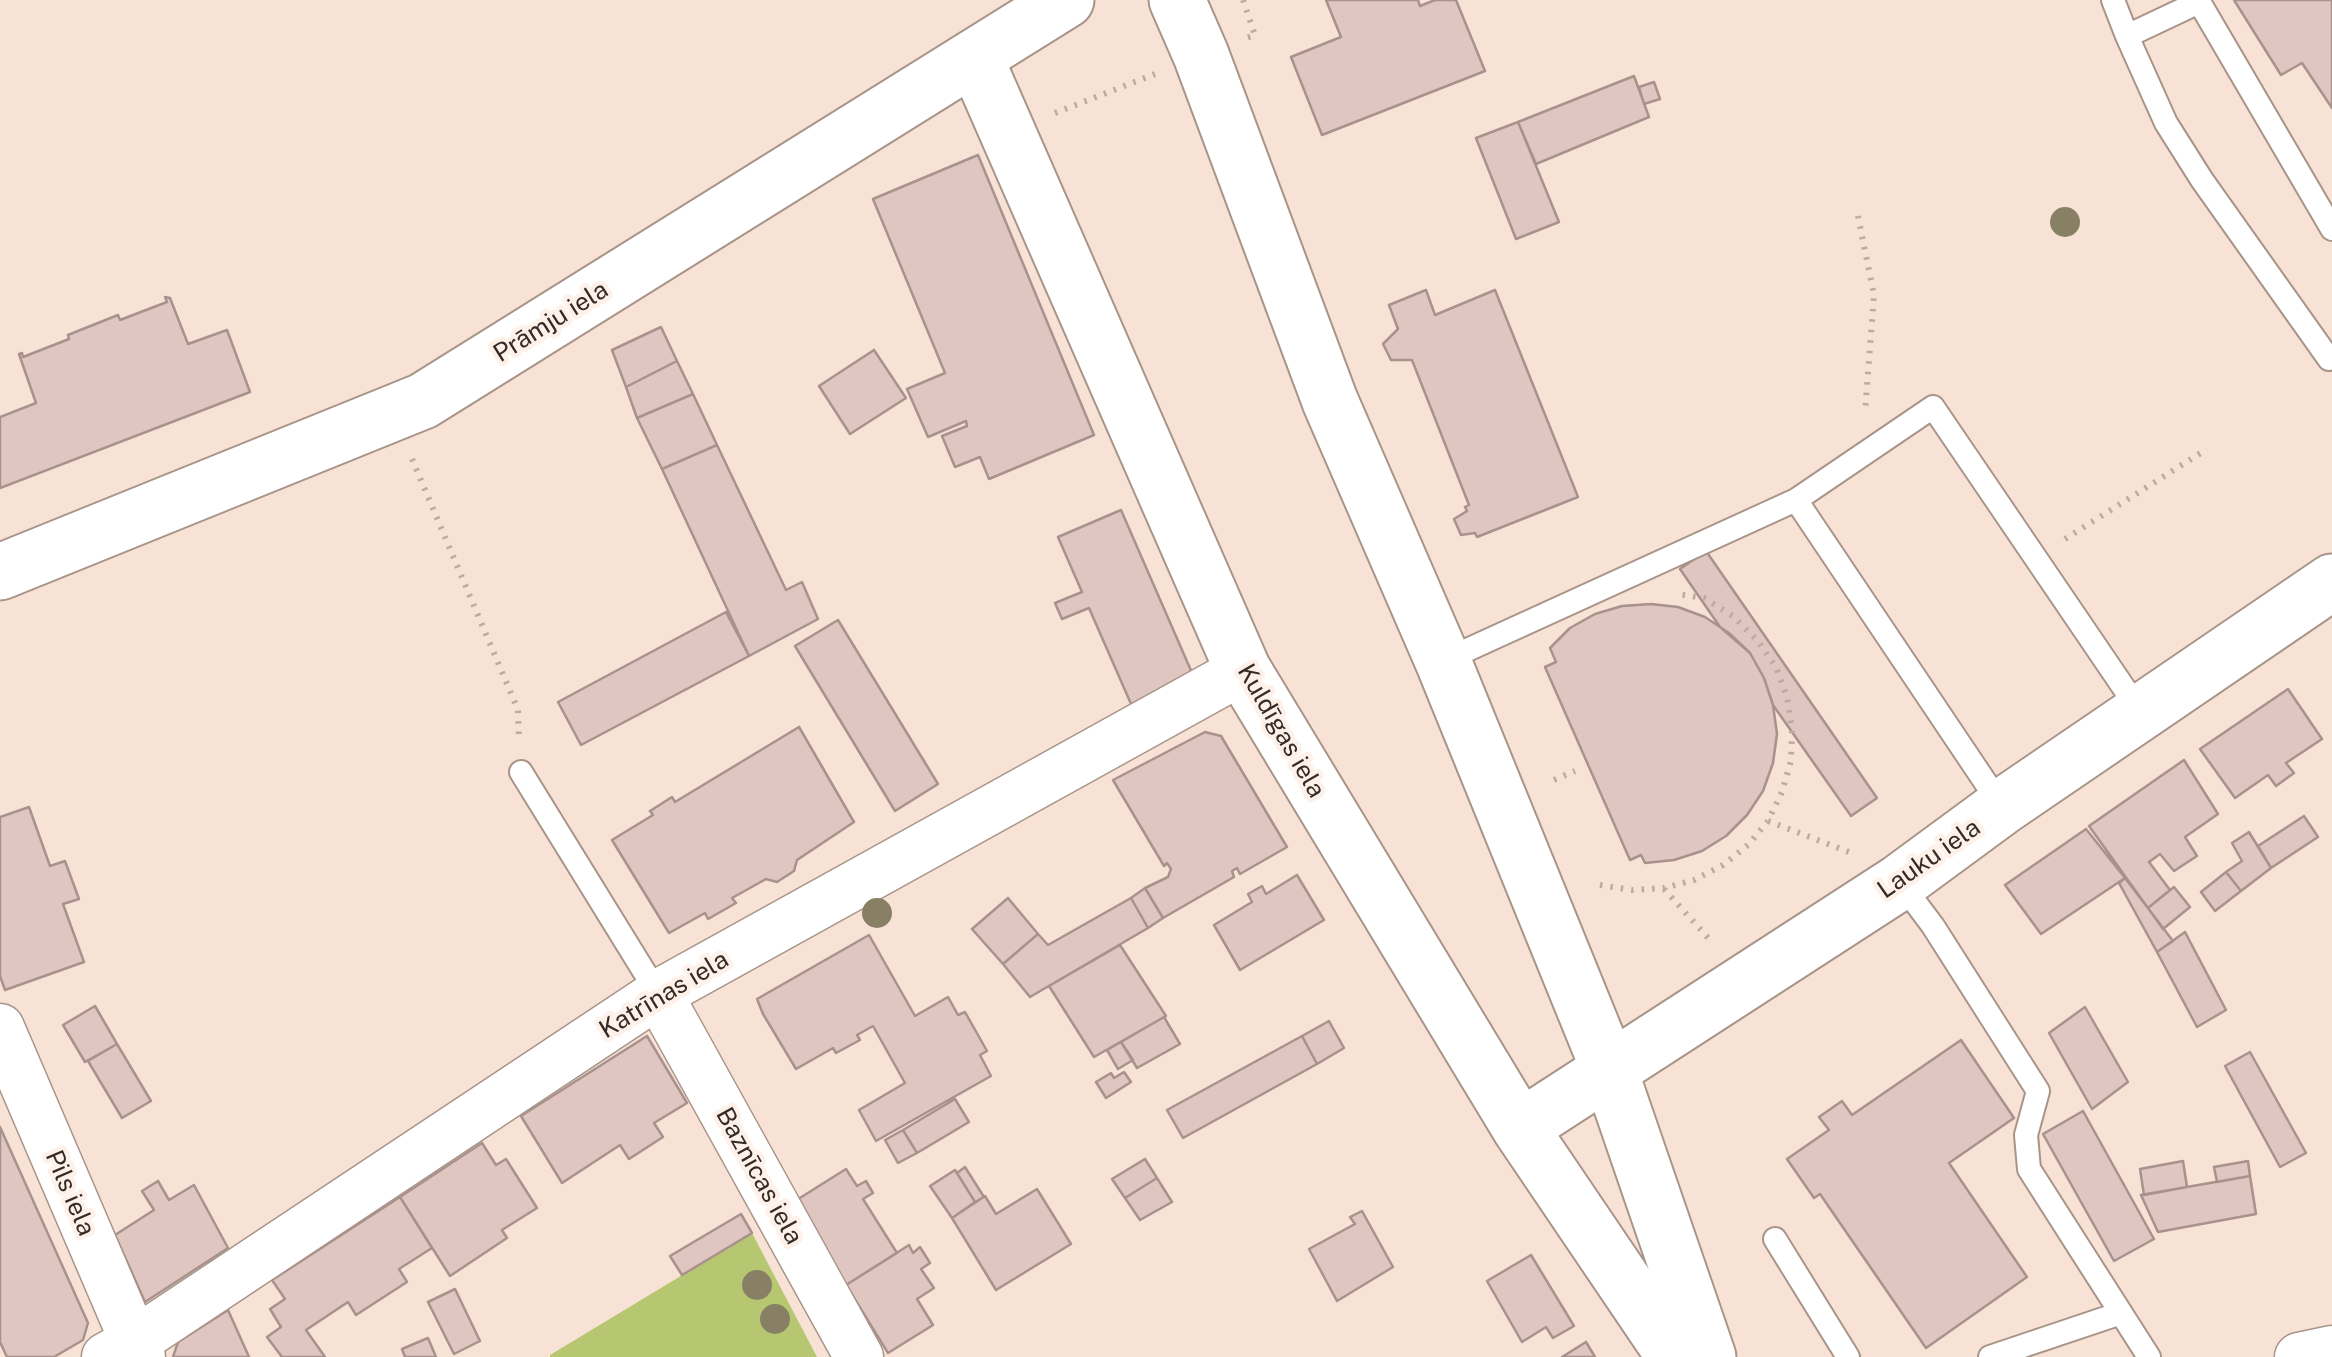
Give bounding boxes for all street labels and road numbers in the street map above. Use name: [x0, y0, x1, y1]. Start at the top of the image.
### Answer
street label: Prāmju iela: [488, 275, 614, 369]
street label: Kuldīgas iela: [1231, 659, 1331, 803]
street label: Lauku iela: [1872, 813, 1986, 905]
street label: Katrīnas iela: [594, 945, 734, 1045]
street label: Baznīcas iela: [709, 1102, 809, 1250]
street label: Pils iela: [39, 1146, 101, 1240]

